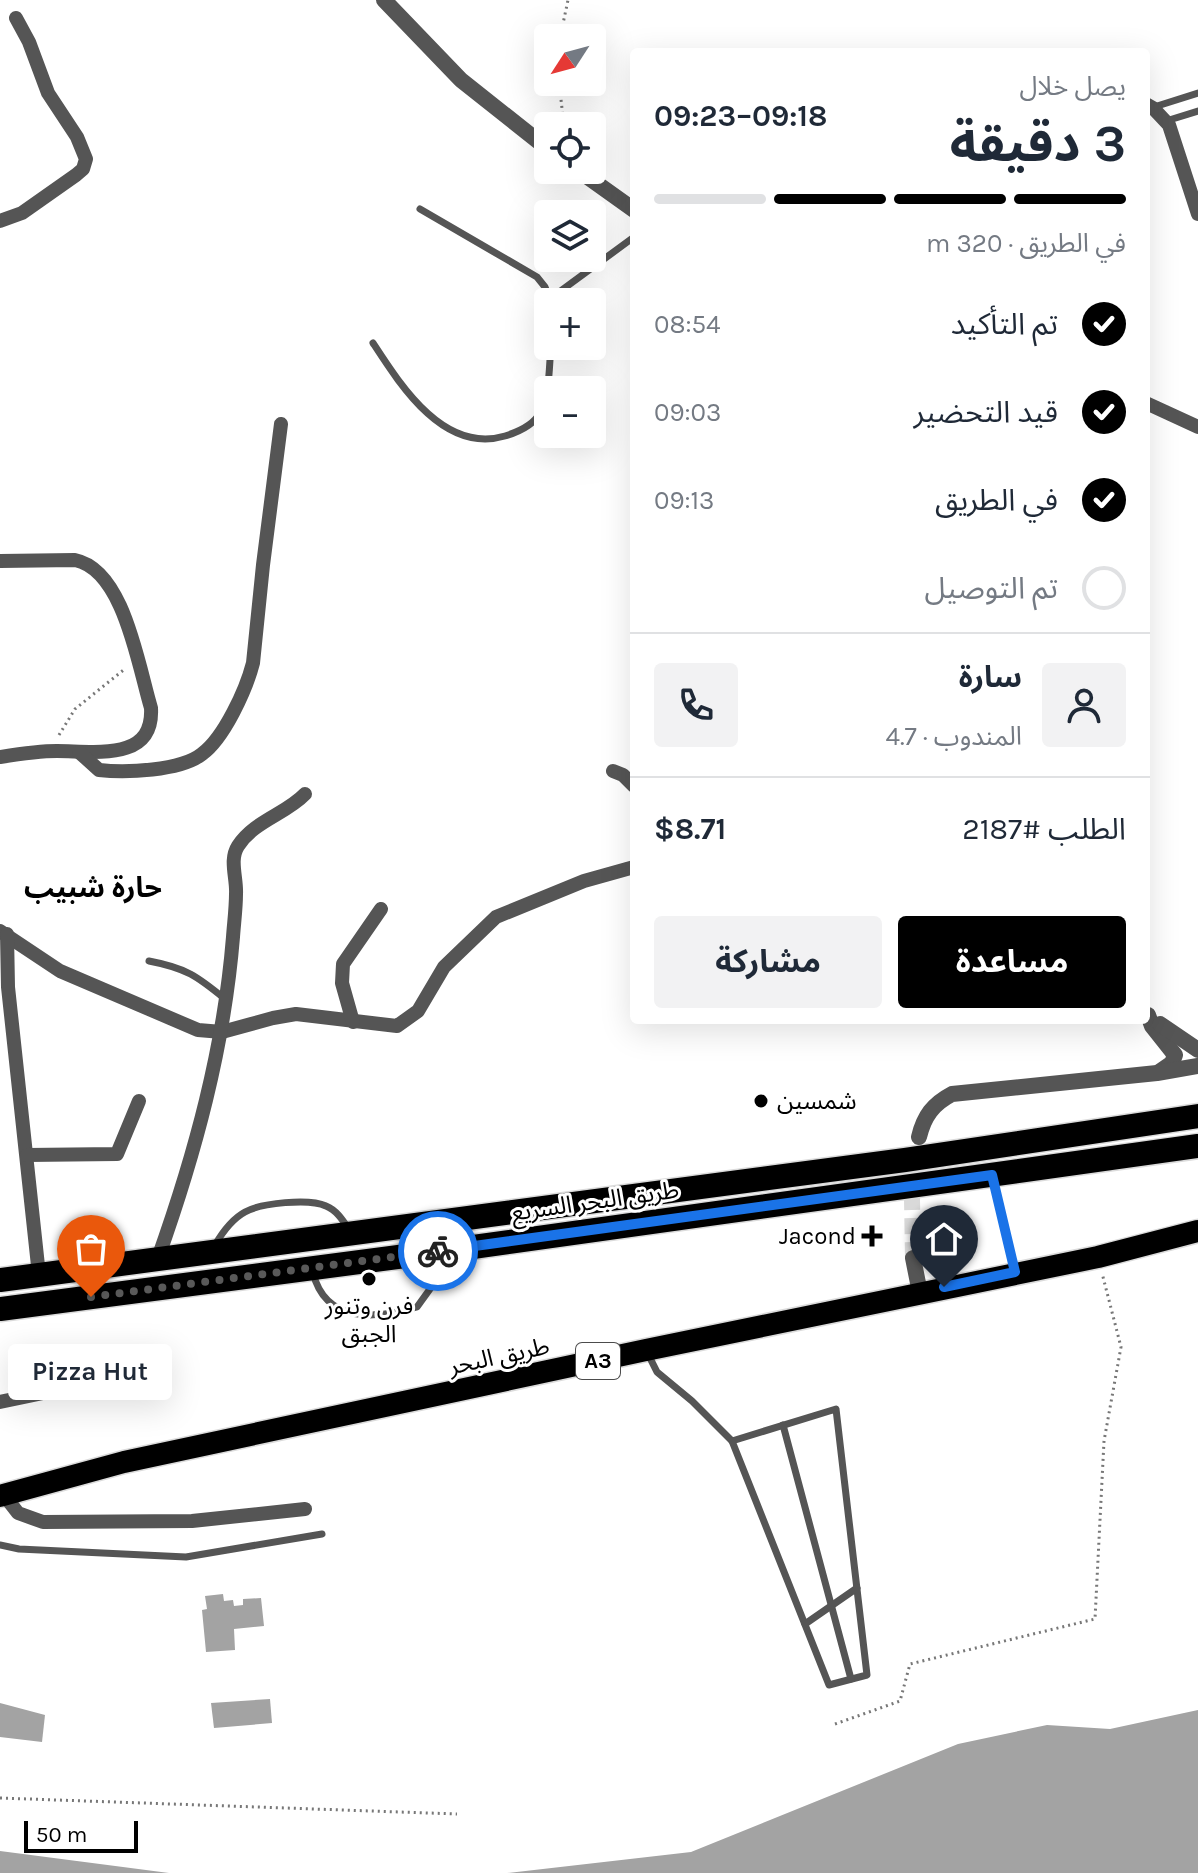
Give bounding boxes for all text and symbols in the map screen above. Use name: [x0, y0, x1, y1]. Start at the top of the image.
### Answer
north arrow: [534, 24, 606, 96]
map controls: [534, 24, 606, 448]
text: يصل خلال: [1019, 71, 1126, 102]
text: 09:18–09:23: [654, 98, 827, 134]
button: locate: [534, 112, 606, 184]
text: 3 دقيقة: [950, 113, 1126, 174]
button: layers: [534, 200, 606, 272]
text: في الطريق · 320 m: [926, 228, 1126, 259]
button: +: [534, 288, 606, 360]
icon: check: [1082, 302, 1126, 346]
text: تم التأكيد: [951, 306, 1058, 342]
text: 08:54: [654, 309, 721, 340]
button: −: [534, 376, 606, 448]
icon: check: [1082, 390, 1126, 434]
text: قيد التحضير: [914, 394, 1058, 430]
text: 09:03: [654, 397, 721, 428]
icon: check: [1082, 478, 1126, 522]
text: في الطريق: [935, 482, 1058, 518]
text: 09:13: [654, 485, 714, 516]
text: تم التوصيل: [925, 570, 1058, 606]
text: سارة: [959, 659, 1022, 695]
button: phone: [654, 663, 738, 747]
button: person: [1042, 663, 1126, 747]
text: المندوب · 4.7: [885, 721, 1022, 752]
text: $8.71: [654, 811, 726, 847]
text: الطلب #2187: [962, 811, 1126, 847]
district label: حارة شبيب: [24, 871, 162, 904]
button: مشاركة: [654, 916, 882, 1008]
button: مساعدة: [898, 916, 1126, 1008]
place label: شمسين: [777, 1087, 857, 1115]
marker: شمسين: [752, 1092, 770, 1110]
street label: طريق البحر السريع: [509, 1175, 681, 1230]
pin: [910, 1205, 978, 1287]
courier: [398, 1211, 478, 1291]
pin: [57, 1215, 125, 1297]
icon: home: [922, 1217, 966, 1261]
place label: Jacond: [779, 1222, 856, 1250]
icon: bag: [69, 1227, 113, 1271]
marker: Jacond: [863, 1227, 881, 1245]
icon: bike: [416, 1229, 460, 1273]
marker: فرن وتنور الجبق: [360, 1270, 378, 1288]
place label: فرن وتنور الجبق: [324, 1292, 413, 1349]
street label: طريق البحر: [445, 1332, 552, 1382]
road number: A3: [576, 1343, 620, 1379]
callout: Pizza Hut: [9, 1345, 173, 1401]
text: Pizza Hut: [32, 1356, 148, 1387]
scale bar: [24, 1817, 138, 1853]
text: 50 m: [36, 1822, 87, 1848]

